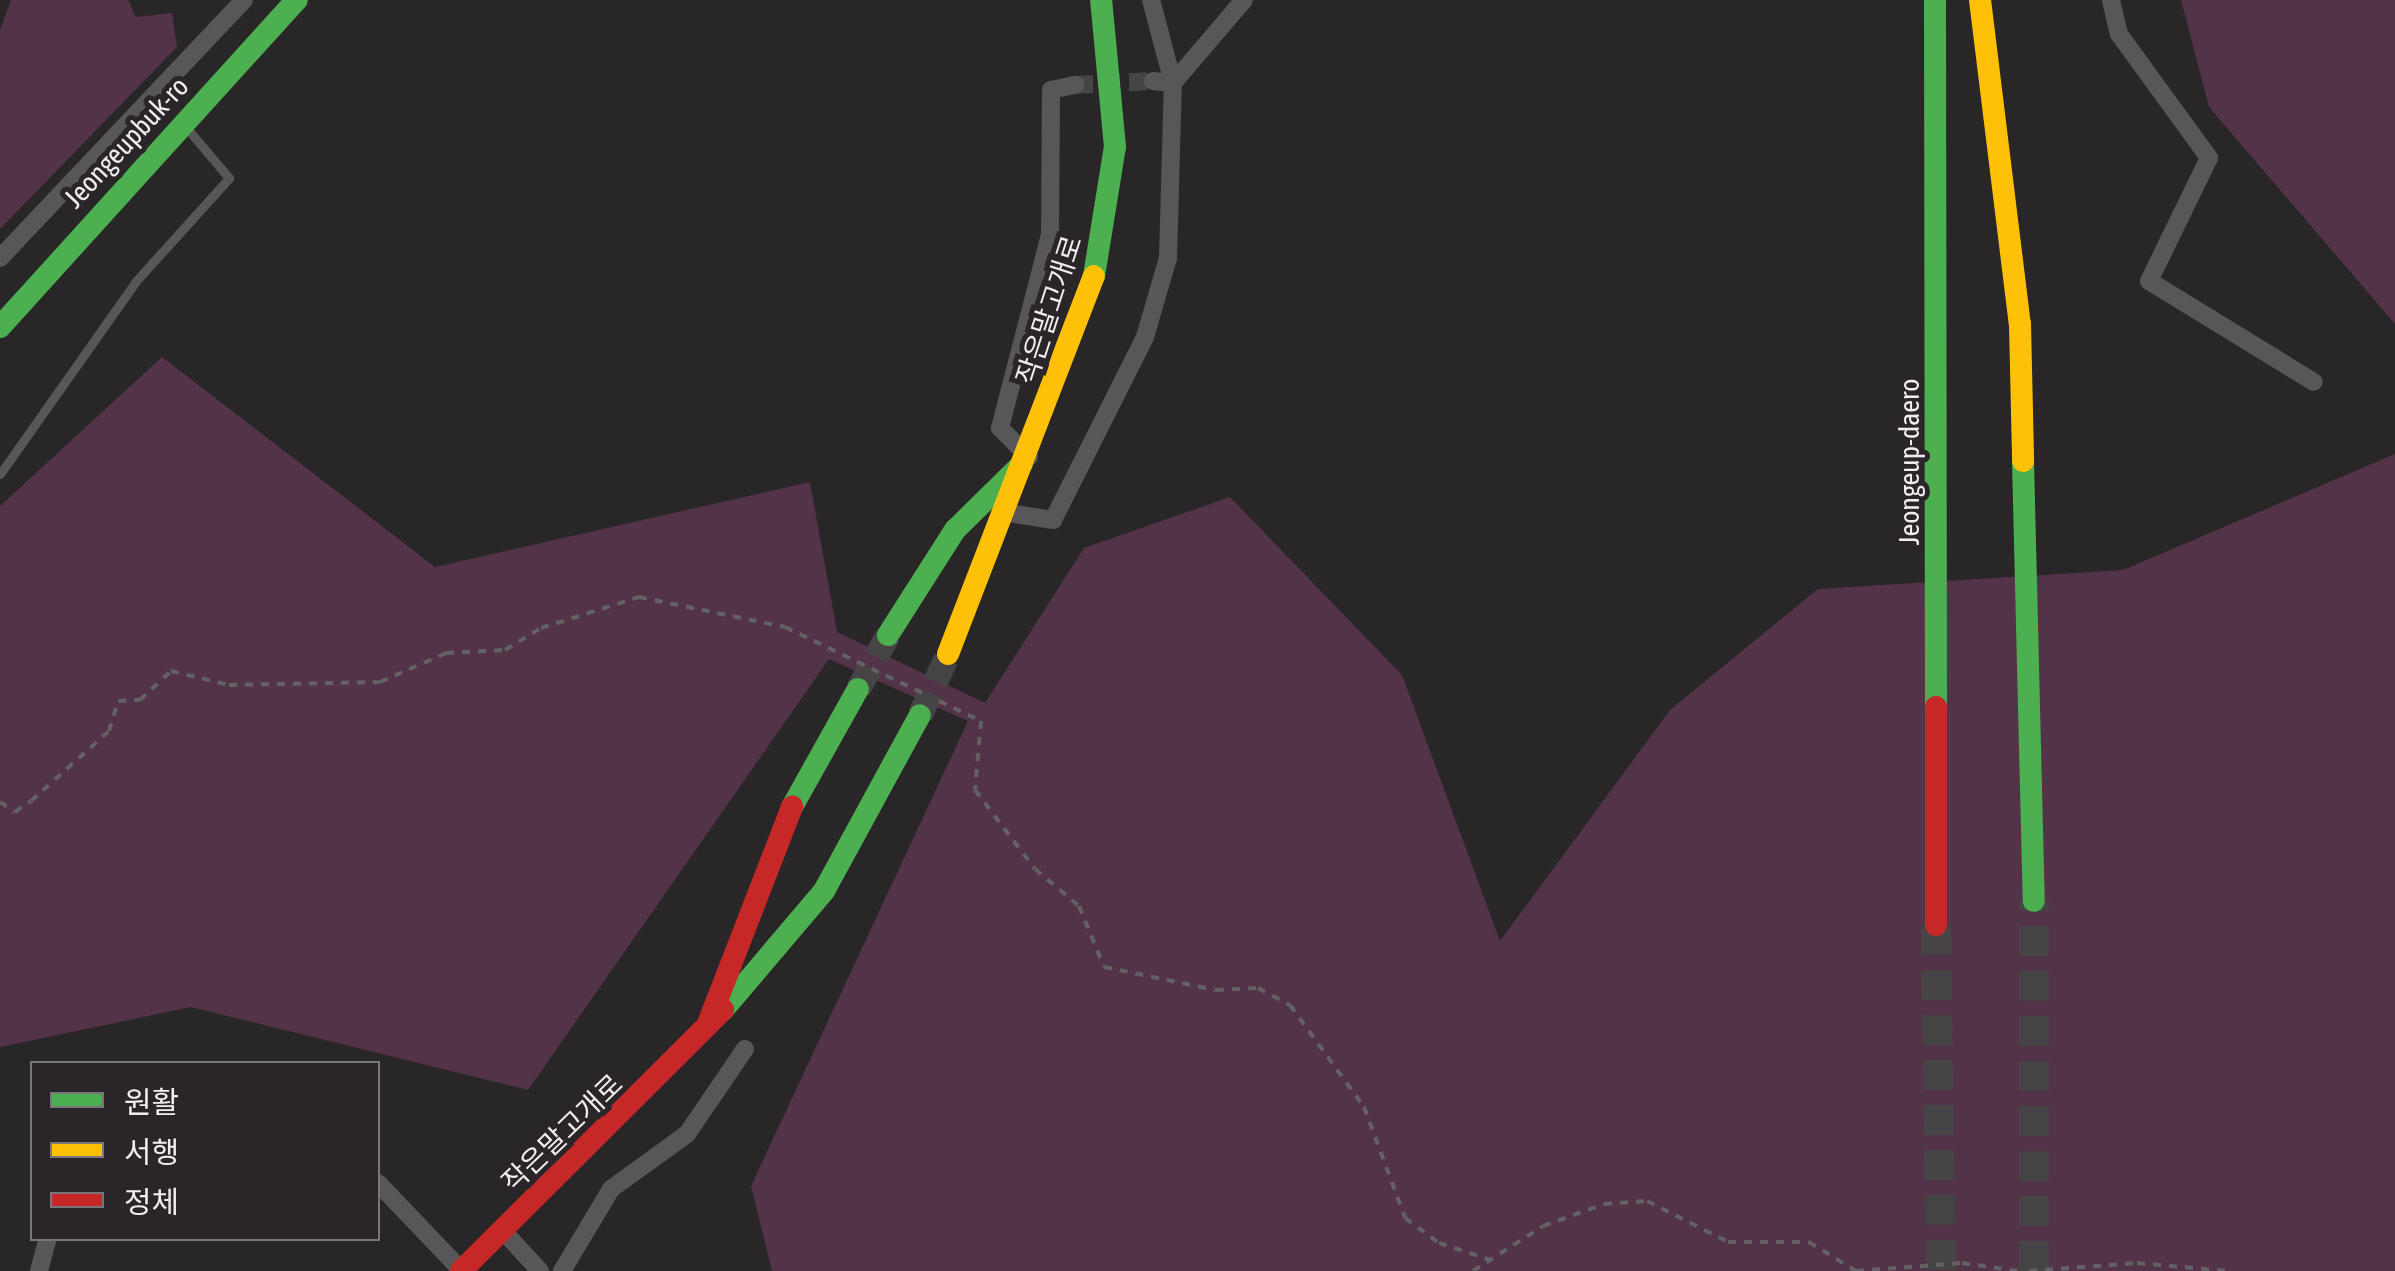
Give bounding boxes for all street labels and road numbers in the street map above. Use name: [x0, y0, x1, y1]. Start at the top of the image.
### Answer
street label: Jeongeupbuk-ro: [57, 70, 195, 214]
street label: 작은말고개로: [1009, 231, 1089, 389]
street label: Jeongeup-daero: [1892, 379, 1926, 545]
street label: 작은말고개로: [495, 1067, 629, 1199]

